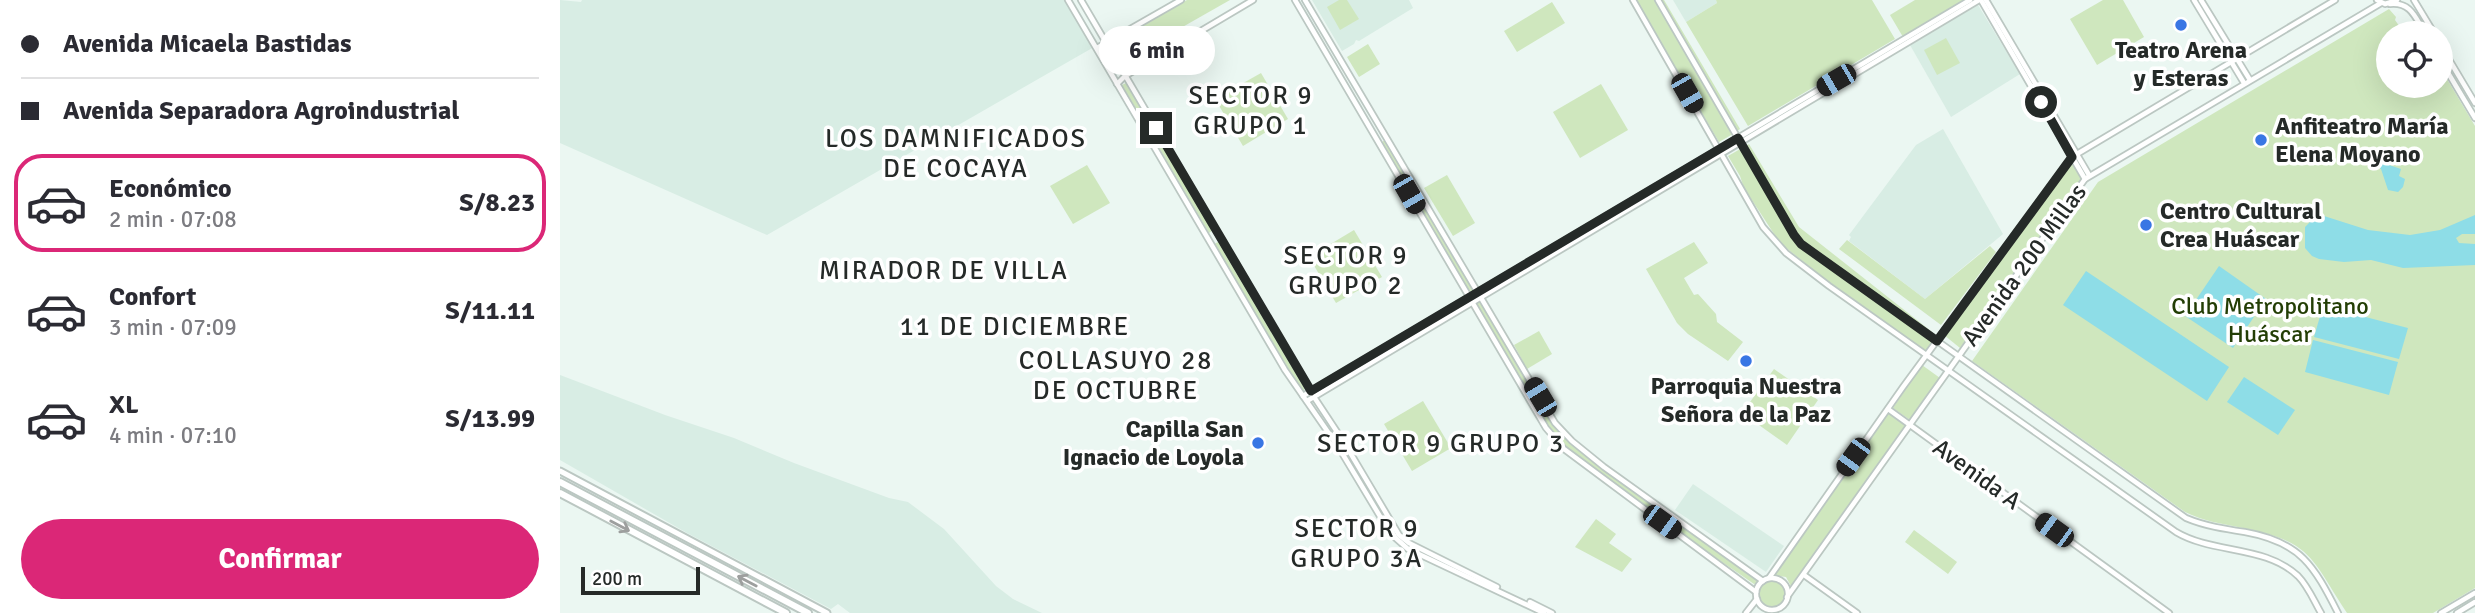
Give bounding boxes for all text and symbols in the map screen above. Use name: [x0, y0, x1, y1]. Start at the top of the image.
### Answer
marker: Teatro Arena y Esteras: [2173, 17, 2189, 33]
map controls: [2376, 21, 2453, 98]
button: locate: [2376, 21, 2453, 98]
callout: 6 min: [1098, 26, 1214, 76]
text: Avenida Micaela Bastidas: [63, 28, 352, 60]
place label: Teatro Arena y Esteras: [2115, 35, 2247, 93]
text: 6 min: [1129, 36, 1185, 65]
car: [1813, 60, 1860, 100]
car: [1668, 70, 1707, 116]
district label: SECTOR 9 GRUPO 1: [1188, 80, 1314, 142]
route start: [2025, 86, 2057, 118]
text: Avenida Separadora Agroindustrial: [63, 95, 459, 127]
place label: Anfiteatro María Elena Moyano: [2275, 111, 2448, 169]
route end: [1140, 112, 1172, 144]
district label: LOS DAMNIFICADOS DE COCAYA: [825, 123, 1087, 185]
marker: Anfiteatro María Elena Moyano: [2253, 132, 2269, 148]
car: [1390, 171, 1429, 217]
icon: car: [25, 172, 88, 235]
text: Económico: [109, 173, 232, 205]
street label: Avenida 200 Millas: [1955, 178, 2093, 352]
text: S/8.23: [459, 187, 535, 219]
place label: Centro Cultural Crea Huáscar: [2160, 196, 2322, 254]
text: 2 min · 07:08: [109, 205, 237, 234]
marker: Centro Cultural Crea Huáscar: [2138, 217, 2154, 233]
district label: SECTOR 9 GRUPO 2: [1283, 240, 1409, 302]
district label: MIRADOR DE VILLA: [819, 255, 1069, 287]
icon: car: [25, 280, 88, 343]
text: Confort: [109, 281, 196, 313]
park label: Club Metropolitano Huáscar: [2171, 291, 2369, 349]
text: S/11.11: [445, 295, 535, 327]
district label: 11 DE DICIEMBRE: [900, 311, 1130, 343]
text: 3 min · 07:09: [109, 313, 237, 342]
district label: COLLASUYO 28 DE OCTUBRE: [1019, 345, 1213, 407]
marker: Parroquia Nuestra Señora de la Paz: [1738, 353, 1754, 369]
place label: Parroquia Nuestra Señora de la Paz: [1651, 371, 1841, 429]
car: [1521, 374, 1560, 420]
icon: car: [25, 388, 88, 451]
text: XL: [109, 389, 139, 421]
text: S/13.99: [445, 403, 535, 435]
place label: Capilla San Ignacio de Loyola: [1063, 414, 1244, 472]
text: 4 min · 07:10: [109, 421, 237, 450]
district label: SECTOR 9 GRUPO 3: [1317, 428, 1565, 460]
street label: Avenida A: [1927, 432, 2027, 516]
car: [1833, 434, 1874, 480]
marker: Capilla San Ignacio de Loyola: [1250, 435, 1266, 451]
car: [1639, 501, 1686, 543]
car: [2031, 509, 2078, 551]
district label: SECTOR 9 GRUPO 3A: [1291, 513, 1423, 575]
button: Confirmar: [21, 519, 539, 599]
one-way arrow: [609, 519, 630, 533]
scale bar: [581, 564, 700, 596]
text: 200 m: [592, 567, 642, 591]
one-way arrow: [737, 574, 758, 587]

